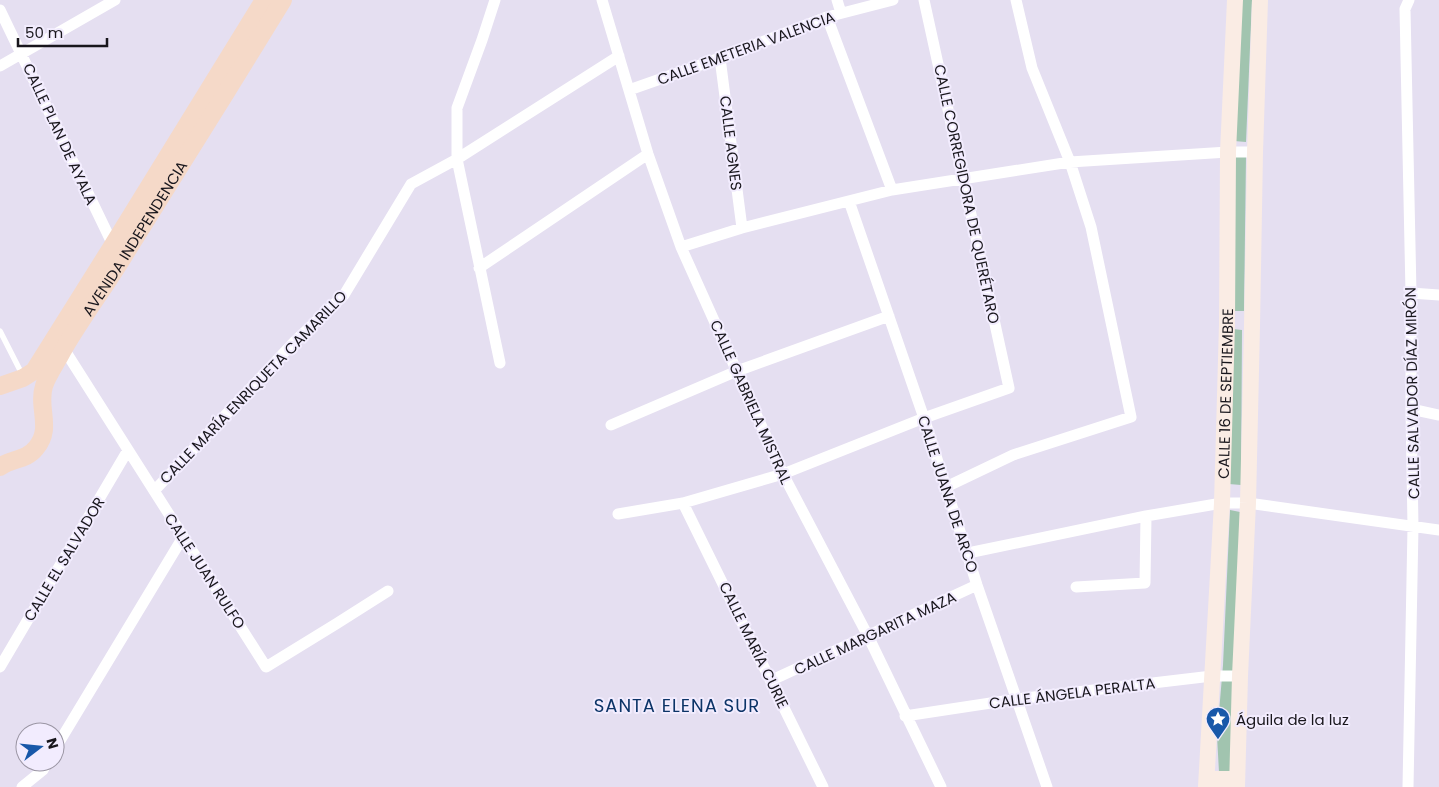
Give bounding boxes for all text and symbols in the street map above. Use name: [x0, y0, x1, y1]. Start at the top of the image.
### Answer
street label: CALLE EMETERIA VALENCIA: [654, 6, 838, 90]
scale bar: [18, 15, 106, 47]
text: 50 m: [25, 22, 63, 43]
street label: CALLE PLAN DE AYALA: [18, 60, 102, 208]
street label: CALLE CORREGIDORA DE QUERÉTARO: [929, 62, 1005, 326]
street label: CALLE AGNES: [715, 94, 747, 192]
street label: AVENIDA INDEPENDENCIA: [77, 156, 192, 320]
street label: CALLE MARÍA ENRIQUETA CAMARILLO: [155, 286, 352, 488]
street label: CALLE SALVADOR DÍAZ MIRÓN: [1400, 287, 1424, 499]
street label: CALLE 16 DE SEPTIEMBRE: [1212, 308, 1238, 479]
street label: CALLE GABRIELA MISTRAL: [705, 317, 797, 488]
street label: CALLE JUANA DE ARCO: [913, 413, 983, 575]
street label: CALLE EL SALVADOR: [19, 493, 109, 625]
street label: CALLE JUAN RULFO: [160, 509, 250, 633]
street label: CALLE MARÍA CURIE: [714, 578, 794, 712]
street label: CALLE MARGARITA MAZA: [791, 586, 959, 680]
street label: CALLE ÁNGELA PERALTA: [988, 672, 1156, 714]
district label: SANTA ELENA SUR: [594, 693, 760, 718]
place icon: Águila de la luz: [1205, 706, 1231, 740]
place label: Águila de la luz: [1236, 709, 1349, 730]
north arrow: [15, 722, 65, 772]
text: N: [41, 736, 64, 751]

